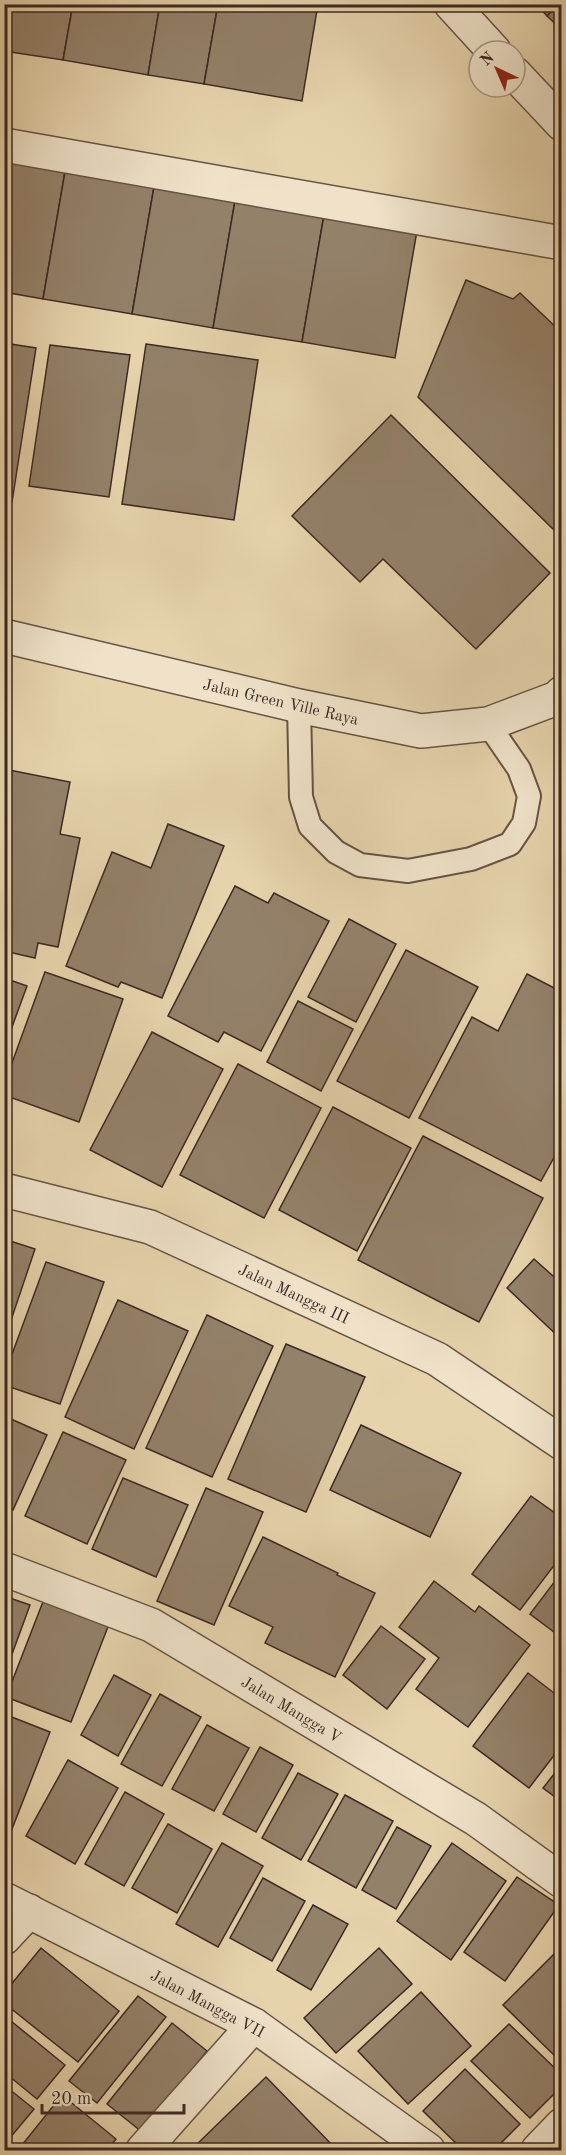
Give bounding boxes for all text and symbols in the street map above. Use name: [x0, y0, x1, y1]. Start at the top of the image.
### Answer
north arrow: [467, 39, 527, 99]
text: N: [478, 49, 498, 70]
street label: Jalan Green Ville Raya: [201, 677, 360, 729]
street label: Jalan Mangga III: [235, 1262, 351, 1328]
street label: Jalan Mangga V: [238, 1675, 344, 1747]
street label: Jalan Mangga VII: [147, 1968, 267, 2042]
scale bar: [42, 2077, 184, 2115]
text: 20 m: [51, 2090, 91, 2108]

